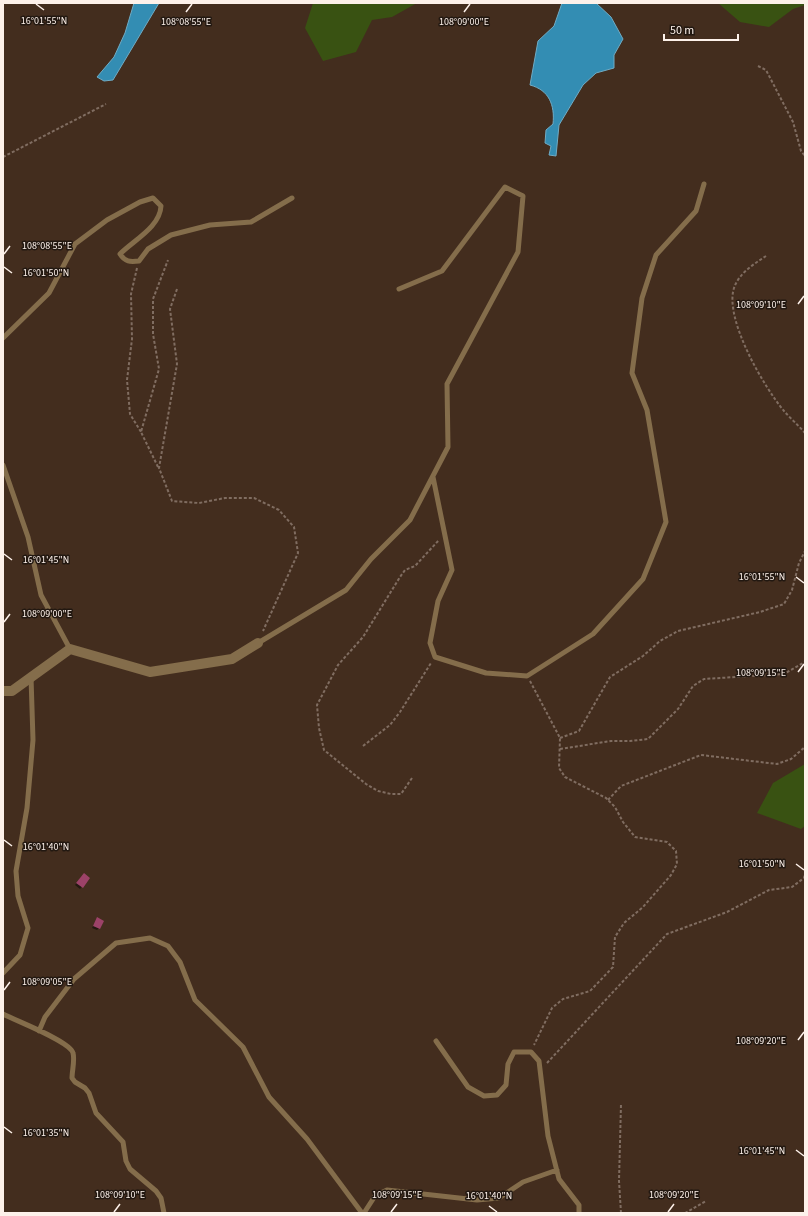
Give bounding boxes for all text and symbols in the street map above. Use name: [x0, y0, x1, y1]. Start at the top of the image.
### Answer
text: 16°01'55"N: [21, 14, 67, 28]
text: 108°08'55"E: [161, 15, 211, 29]
text: 108°09'00"E: [439, 15, 489, 29]
scale bar: [664, 16, 738, 42]
text: 50 m: [670, 22, 694, 39]
text: 108°08'55"E: [22, 239, 72, 253]
text: 16°01'50"N: [23, 266, 69, 280]
text: 108°09'10"E: [736, 298, 786, 312]
text: 16°01'45"N: [23, 553, 69, 567]
text: 16°01'55"N: [739, 570, 785, 584]
text: 108°09'00"E: [22, 607, 72, 621]
text: 108°09'15"E: [736, 666, 786, 680]
text: 16°01'40"N: [23, 840, 69, 854]
text: 16°01'50"N: [739, 857, 785, 871]
text: 108°09'05"E: [22, 975, 72, 989]
text: 108°09'20"E: [736, 1034, 786, 1048]
text: 16°01'35"N: [23, 1126, 69, 1140]
text: 16°01'45"N: [739, 1144, 785, 1158]
text: 108°09'10"E: [95, 1188, 145, 1202]
text: 108°09'15"E: [372, 1188, 422, 1202]
text: 108°09'20"E: [649, 1188, 699, 1202]
text: 16°01'40"N: [466, 1189, 512, 1203]

